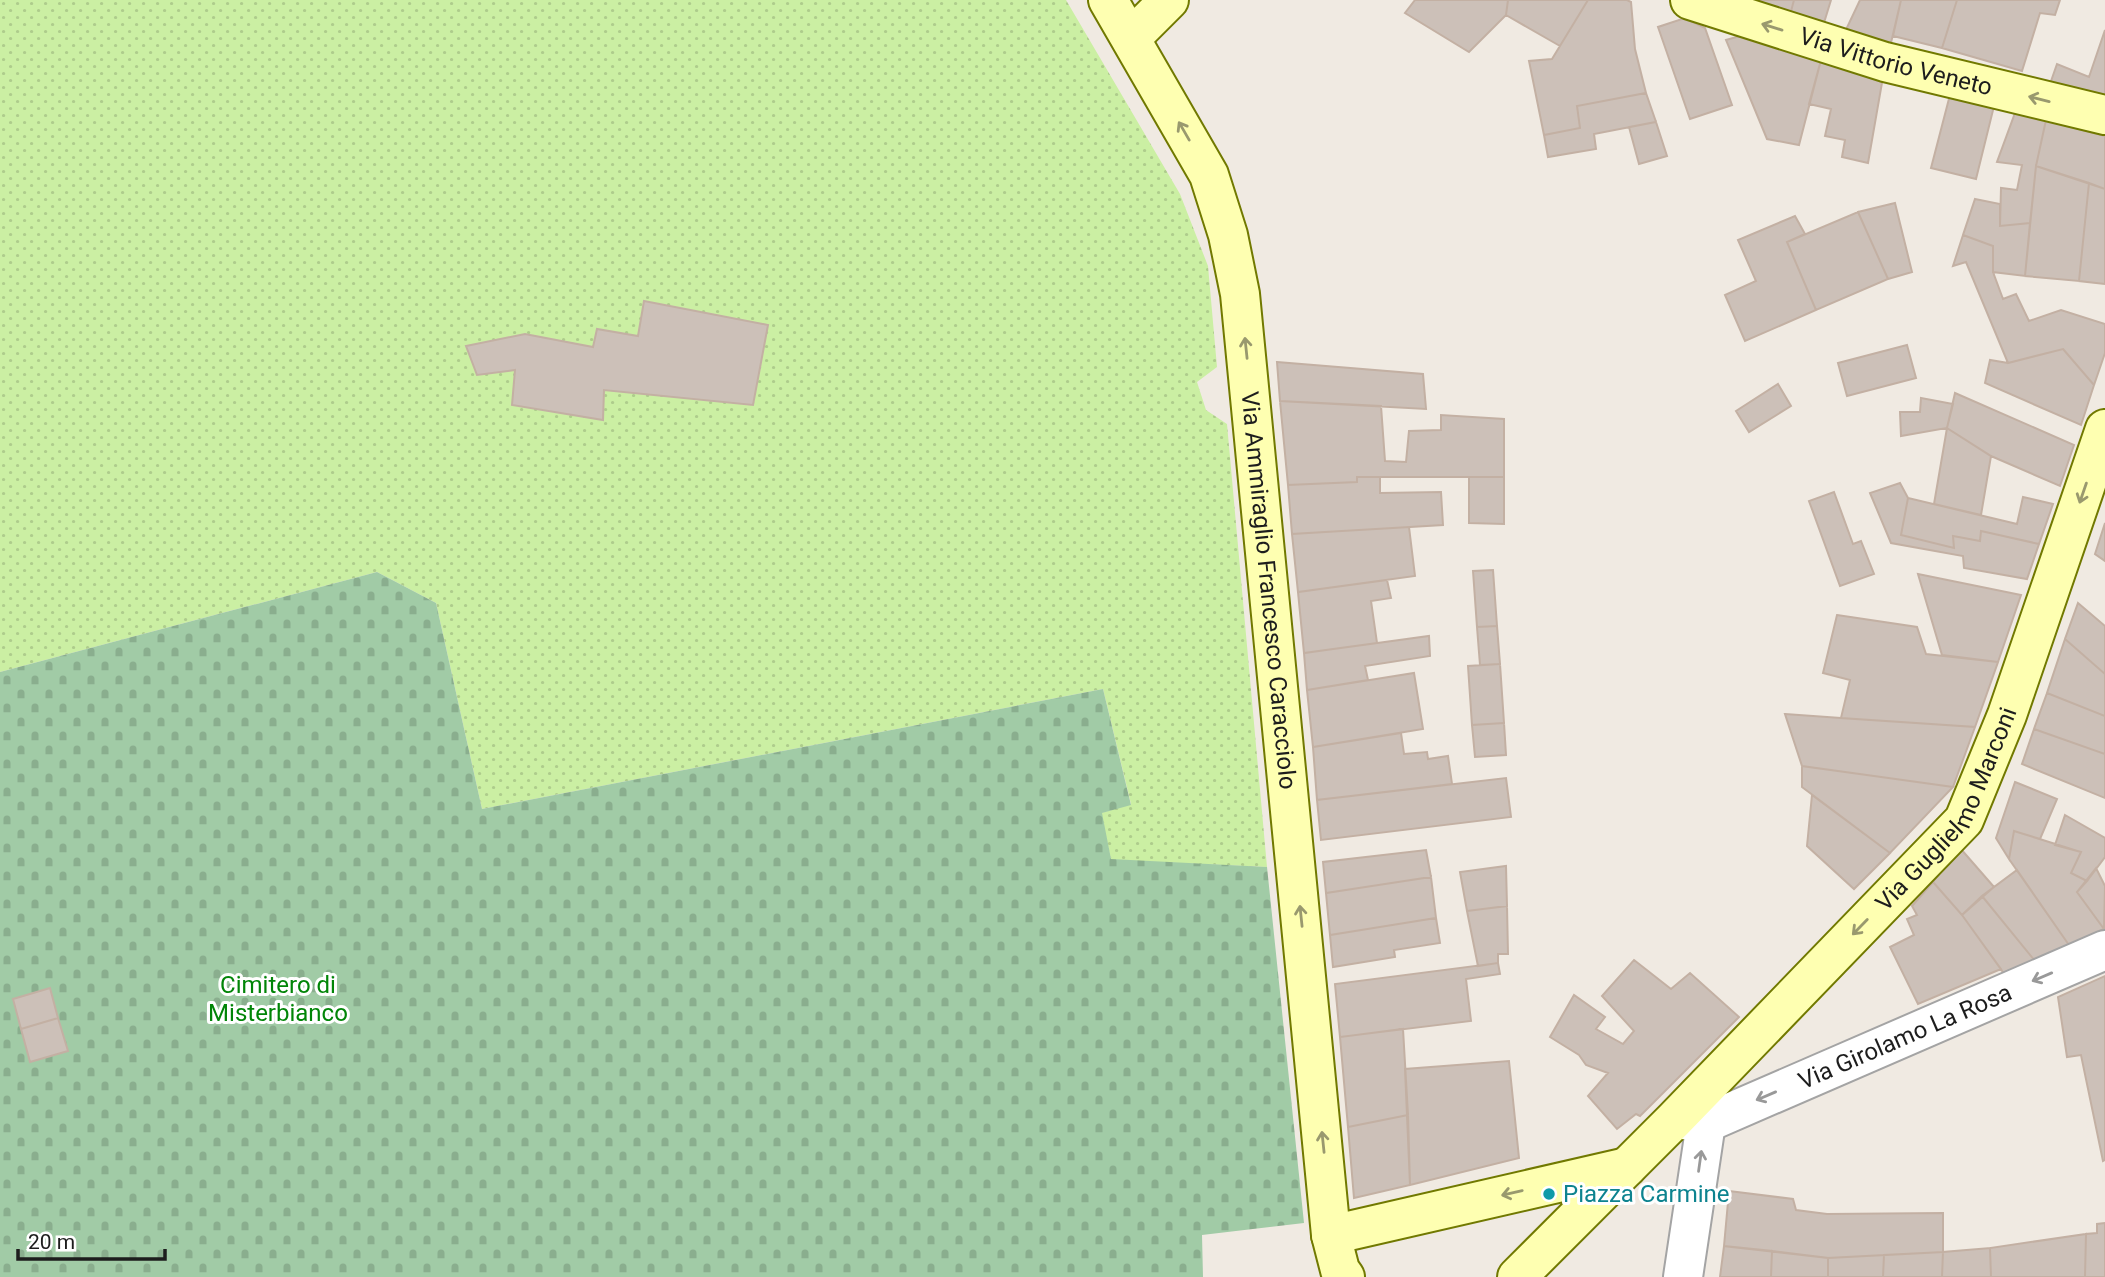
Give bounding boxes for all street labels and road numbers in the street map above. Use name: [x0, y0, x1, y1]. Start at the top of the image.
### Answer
street label: Via Vittorio Veneto: [1796, 22, 1995, 101]
street label: Via Ammiraglio Francesco Caracciolo: [1235, 390, 1302, 791]
street label: Via Guglielmo Marconi: [1870, 704, 2023, 917]
street label: Via Girolamo La Rosa: [1794, 978, 2016, 1095]

